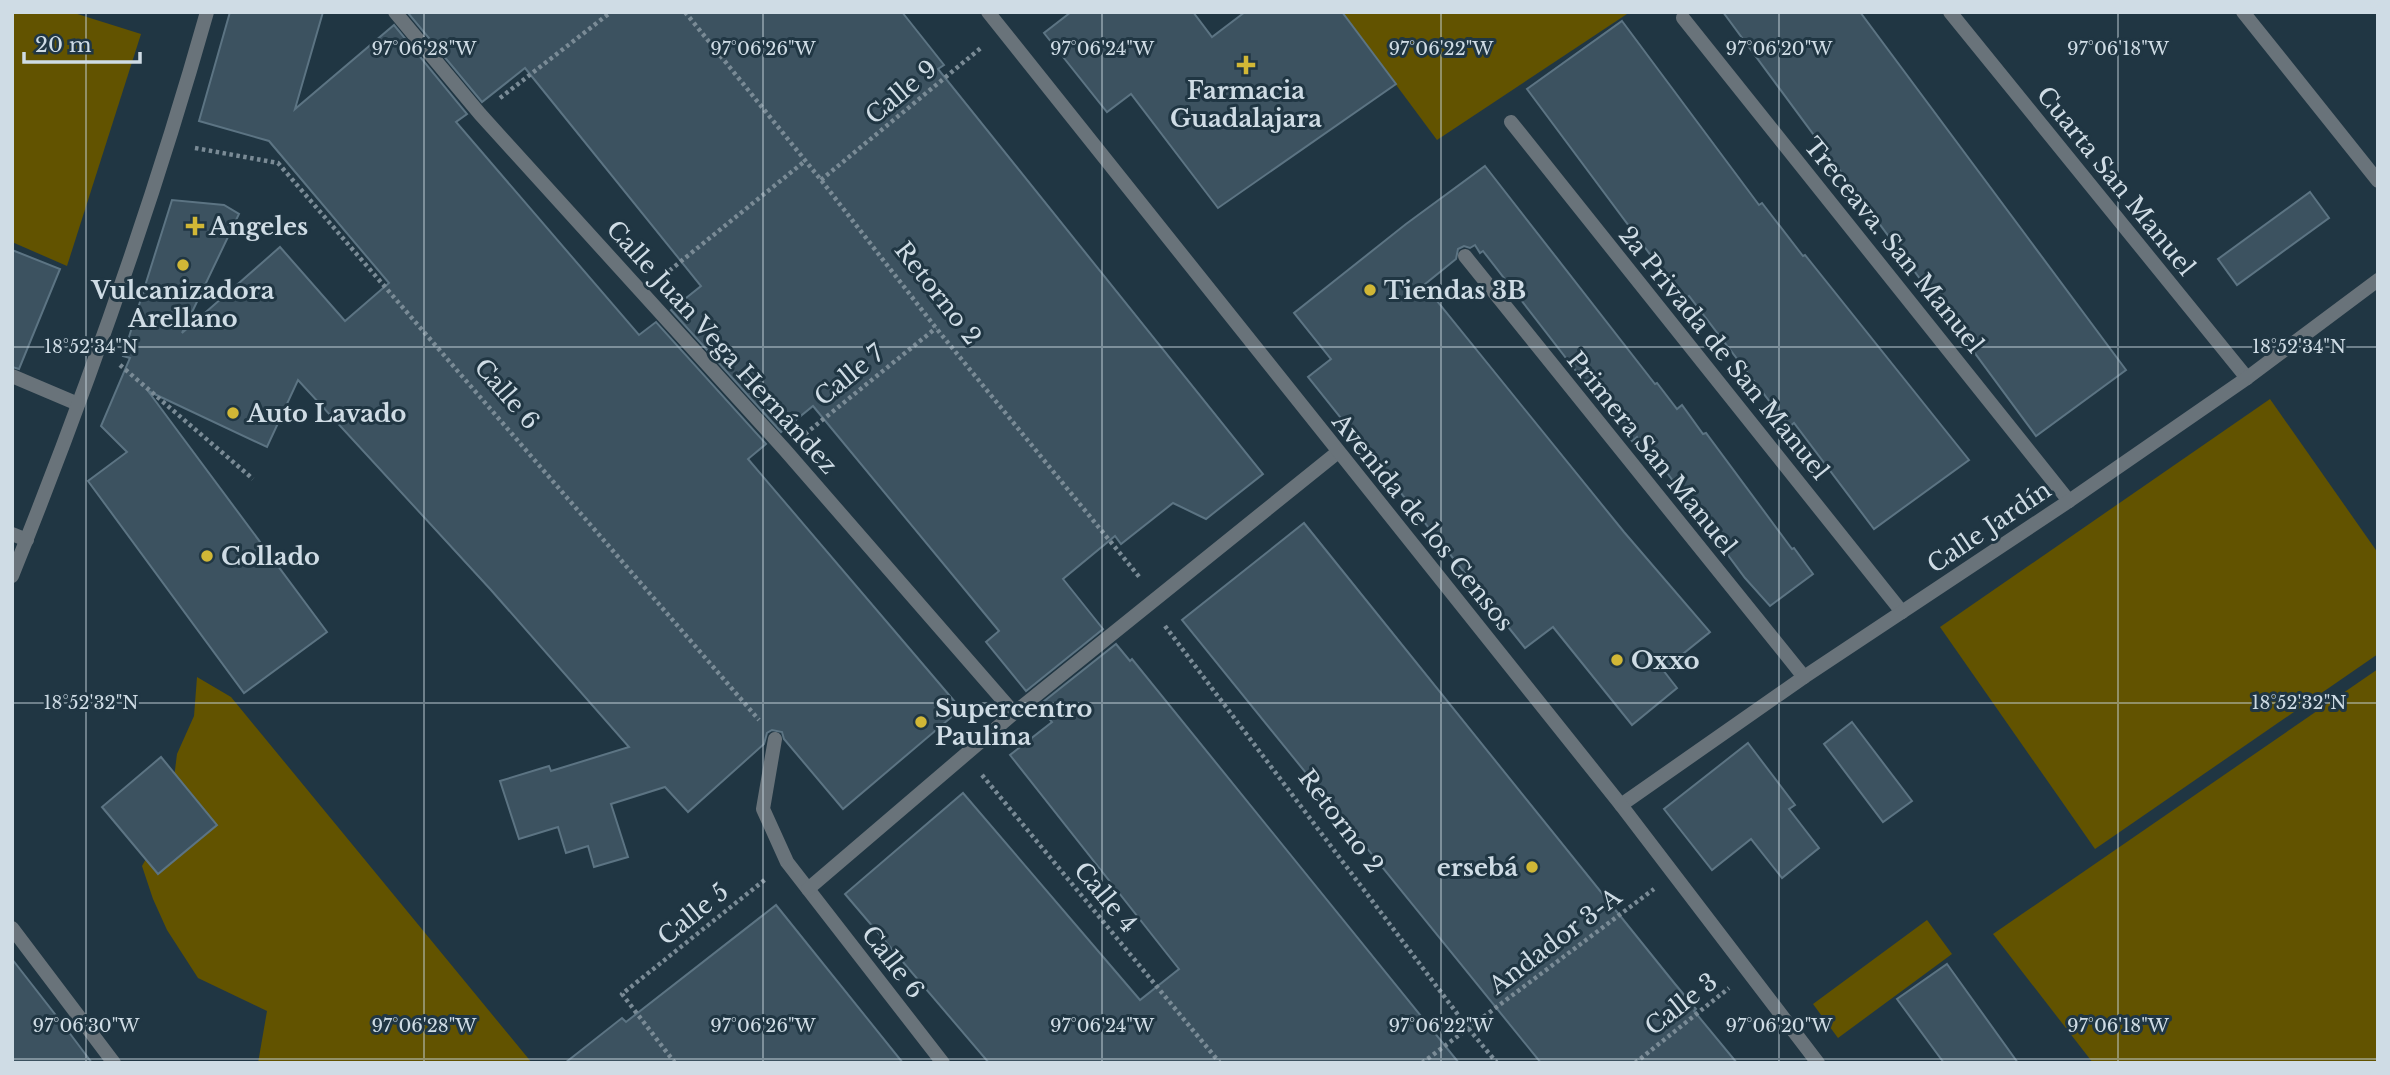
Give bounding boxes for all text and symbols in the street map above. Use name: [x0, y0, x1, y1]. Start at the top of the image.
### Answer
scale bar: [24, 21, 140, 65]
text: 20 m: [35, 32, 92, 58]
text: 97°06'28"W: [372, 38, 477, 60]
text: 97°06'26"W: [710, 38, 817, 60]
text: 97°06'24"W: [1050, 38, 1155, 60]
text: 97°06'22"W: [1388, 38, 1494, 60]
text: 97°06'20"W: [1726, 38, 1833, 60]
text: 97°06'18"W: [2067, 38, 2170, 60]
street label: Calle 9: [859, 54, 943, 130]
marker: Farmacia Guadalajara: [1238, 57, 1254, 73]
place label: Farmacia Guadalajara: [1170, 76, 1322, 133]
street label: Cuarta San Manuel: [2031, 81, 2201, 282]
street label: Treceava. San Manuel: [1798, 131, 1990, 359]
place label: Angeles: [208, 212, 308, 241]
street label: Calle Juan Vega Hernández: [601, 214, 843, 480]
marker: Angeles: [187, 218, 203, 234]
street label: 2a Privada de San Manuel: [1613, 221, 1835, 486]
street label: Retorno 2: [889, 236, 987, 350]
marker: Vulcanizadora Arellano: [175, 257, 191, 273]
place label: Vulcanizadora Arellano: [91, 276, 275, 333]
place label: Tiendas 3B: [1384, 276, 1526, 305]
marker: Tiendas 3B: [1362, 282, 1378, 298]
text: 18°52'34"N: [44, 336, 138, 358]
text: 18°52'34"N: [2252, 336, 2346, 358]
street label: Calle 7: [808, 338, 890, 412]
street label: Primera San Manuel: [1561, 346, 1743, 561]
street label: Calle 6: [468, 353, 546, 435]
place label: Auto Lavado: [246, 399, 406, 428]
marker: Auto Lavado: [225, 405, 241, 421]
street label: Avenida de los Censos: [1326, 407, 1520, 636]
street label: Calle Jardín: [1922, 475, 2056, 579]
place label: Collado: [221, 542, 320, 571]
marker: Collado: [199, 548, 215, 564]
place label: Oxxo: [1631, 646, 1700, 675]
marker: Oxxo: [1609, 652, 1625, 668]
text: 18°52'32"N: [44, 692, 139, 714]
text: 18°52'32"N: [2252, 692, 2347, 714]
place label: Supercentro Paulina: [935, 694, 1092, 751]
marker: Supercentro Paulina: [913, 714, 929, 730]
street label: Retorno 2: [1293, 763, 1389, 879]
place label: ersebá: [1437, 853, 1518, 882]
street label: Calle 4: [1068, 856, 1144, 938]
marker: ersebá: [1524, 859, 1540, 875]
street label: Calle 5: [652, 877, 734, 951]
street label: Andador 3-A: [1482, 882, 1627, 1001]
street label: Calle 6: [856, 920, 930, 1004]
street label: Calle 3: [1639, 967, 1723, 1041]
text: 97°06'30"W: [33, 1015, 140, 1037]
text: 97°06'28"W: [372, 1015, 477, 1037]
text: 97°06'26"W: [710, 1015, 817, 1037]
text: 97°06'24"W: [1050, 1015, 1155, 1037]
text: 97°06'22"W: [1388, 1015, 1494, 1037]
text: 97°06'20"W: [1726, 1015, 1833, 1037]
text: 97°06'18"W: [2067, 1015, 2170, 1037]

